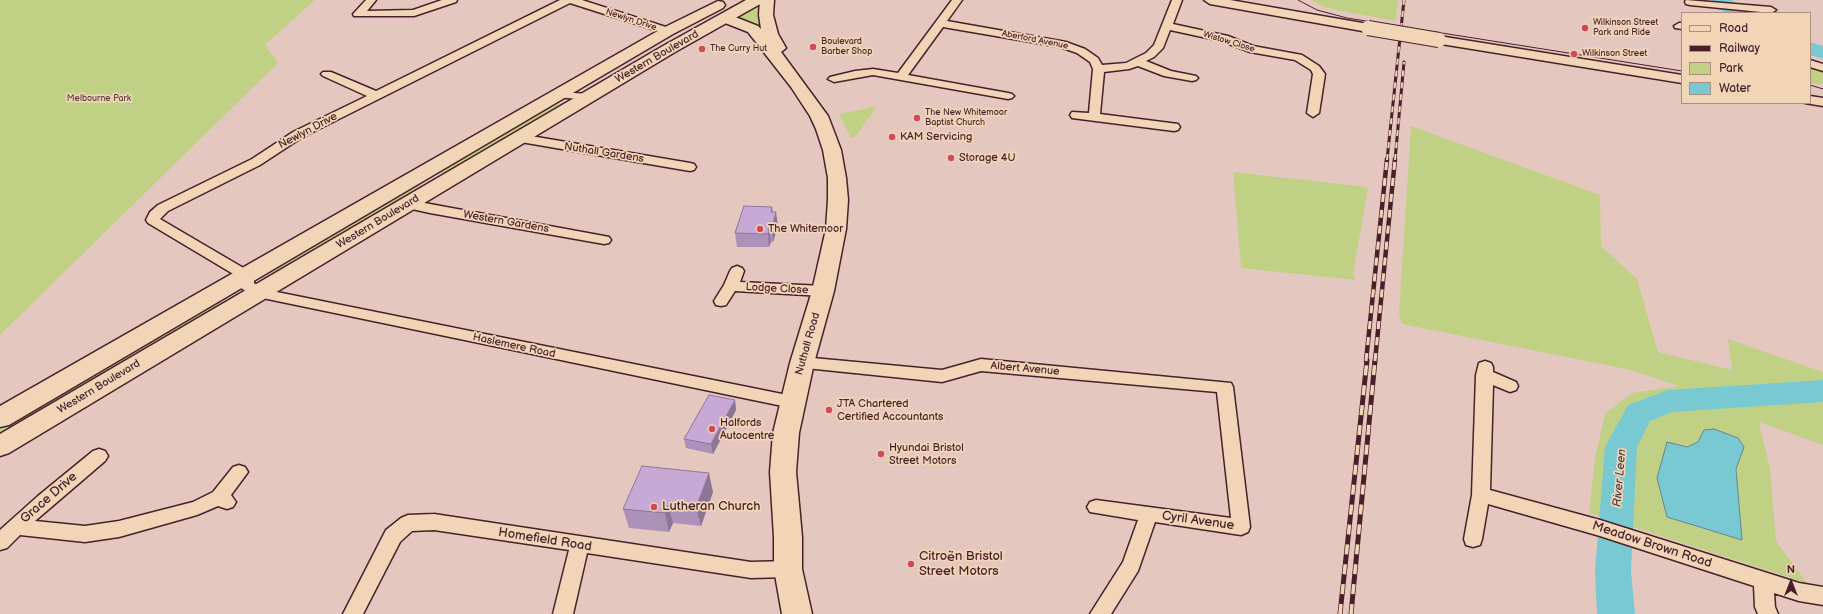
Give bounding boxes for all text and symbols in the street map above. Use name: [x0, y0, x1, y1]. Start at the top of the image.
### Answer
street label: Newlyn Drive: [604, 7, 658, 33]
legend: [1681, 12, 1811, 104]
place label: Wilkinson Street Park and Ride: [1593, 18, 1658, 39]
text: Road: [1719, 21, 1748, 36]
marker: Wilkinson Street Park and Ride: [1580, 23, 1590, 33]
street label: Western Boulevard: [613, 28, 701, 86]
street label: Aberford Avenue: [1001, 28, 1069, 52]
street label: Wistow Close: [1202, 29, 1256, 55]
place label: Boulevard Barber Shop: [821, 37, 872, 58]
text: Railway: [1719, 41, 1760, 56]
marker: Boulevard Barber Shop: [808, 42, 818, 52]
marker: The Curry Hut: [697, 44, 707, 54]
place label: The Curry Hut: [710, 44, 767, 54]
marker: Wilkinson Street: [1569, 49, 1579, 59]
place label: Wilkinson Street: [1582, 49, 1647, 59]
text: Park: [1719, 61, 1743, 76]
text: Water: [1719, 81, 1751, 96]
park label: Melbourne Park: [67, 94, 131, 104]
place label: The New Whitemoor Baptist Church: [925, 108, 1007, 129]
street label: Newlyn Drive: [276, 110, 340, 152]
marker: The New Whitemoor Baptist Church: [912, 113, 922, 123]
place label: KAM Servicing: [900, 130, 972, 144]
marker: KAM Servicing: [887, 132, 897, 142]
street label: Nuthall Gardens: [563, 140, 645, 166]
place label: Storage 4U: [959, 151, 1016, 165]
marker: Storage 4U: [946, 153, 956, 163]
street label: Western Boulevard: [334, 192, 422, 252]
street label: Western Gardens: [462, 208, 550, 236]
place label: The Whitemoor: [768, 222, 843, 236]
marker: The Whitemoor: [755, 224, 765, 234]
street label: Lodge Close: [745, 281, 809, 297]
street label: Nuthall Road: [793, 311, 823, 377]
street label: Haslemere Road: [472, 331, 556, 361]
street label: Western Boulevard: [55, 357, 143, 417]
street label: Albert Avenue: [990, 359, 1060, 379]
place label: JTA Chartered Certified Accountants: [837, 397, 943, 423]
marker: JTA Chartered Certified Accountants: [824, 405, 834, 415]
place label: Halfords Autocentre: [720, 416, 774, 442]
marker: Halfords Autocentre: [707, 424, 717, 434]
place label: Hyundai Bristol Street Motors: [889, 441, 964, 467]
water label: River Leen: [1610, 448, 1630, 508]
marker: Hyundai Bristol Street Motors: [876, 449, 886, 459]
street label: Grace Drive: [17, 469, 81, 527]
place label: Lutheran Church: [662, 499, 760, 515]
marker: Lutheran Church: [649, 502, 659, 512]
street label: Cyril Avenue: [1161, 508, 1235, 534]
street label: Meadow Brown Road: [1590, 518, 1714, 572]
street label: Homefield Road: [497, 525, 593, 555]
place label: Citroën Bristol Street Motors: [919, 549, 1003, 580]
marker: Citroën Bristol Street Motors: [906, 559, 916, 569]
north arrow: [1771, 562, 1811, 602]
text: N: [1787, 563, 1795, 576]

